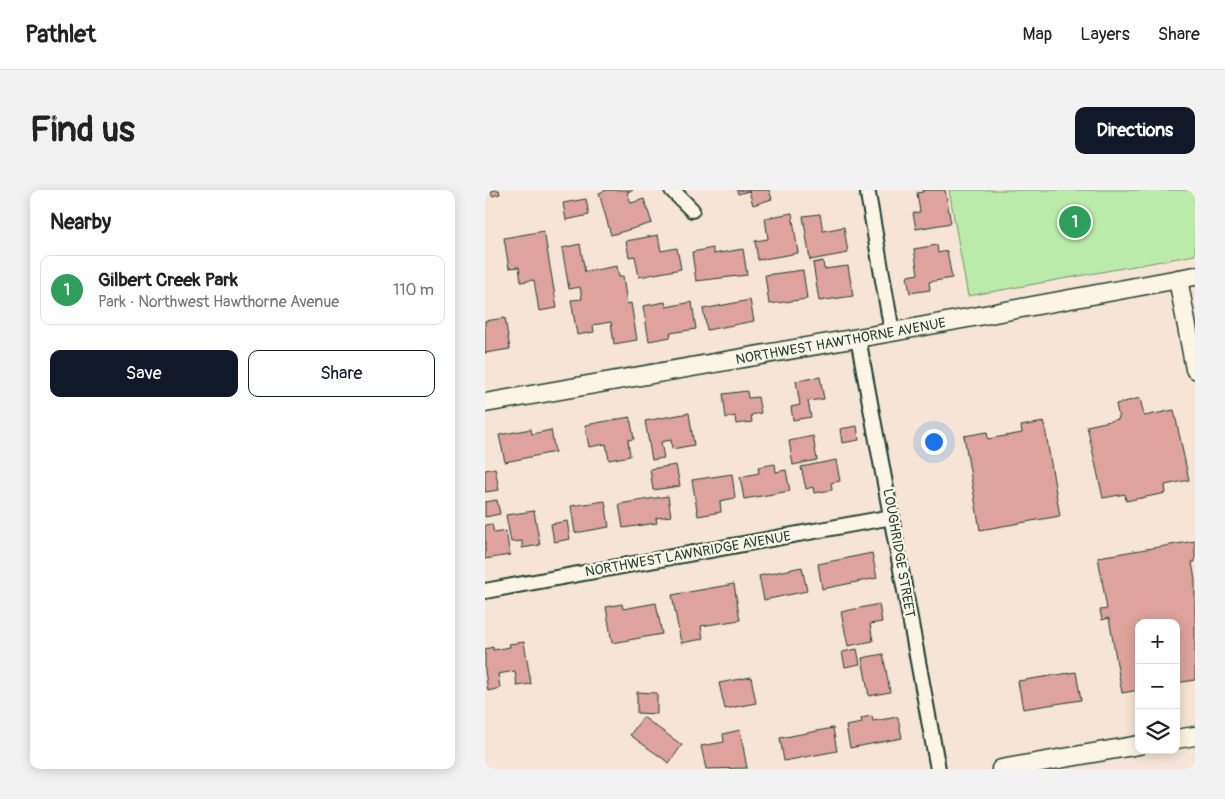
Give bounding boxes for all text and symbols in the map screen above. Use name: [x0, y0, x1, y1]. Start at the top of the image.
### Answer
text: Pathlet: [25, 20, 96, 49]
text: Map: [1023, 23, 1052, 46]
text: Layers: [1080, 23, 1130, 46]
text: Share: [1158, 23, 1200, 46]
button: Directions: [1075, 107, 1195, 154]
text: Find us: [30, 108, 135, 152]
pin: 1: [1059, 203, 1091, 241]
text: Nearby: [50, 209, 111, 236]
text: Gilbert Creek Park: [98, 268, 238, 292]
text: 1: [64, 280, 70, 300]
text: 110 m: [393, 280, 434, 300]
text: Park · Northwest Hawthorne Avenue: [98, 292, 339, 312]
street label: NORTHWEST HAWTHORNE AVENUE: [734, 314, 947, 368]
button: Save: [50, 350, 238, 397]
button: Share: [248, 350, 435, 397]
your location: [921, 429, 947, 455]
street label: LOUGHRIDGE STREET: [879, 487, 919, 619]
street label: NORTHWEST LAWNRIDGE AVENUE: [584, 528, 792, 580]
map controls: [1135, 619, 1180, 754]
button: +: [1135, 619, 1180, 664]
button: −: [1135, 664, 1180, 709]
button: layers: [1135, 709, 1180, 754]

